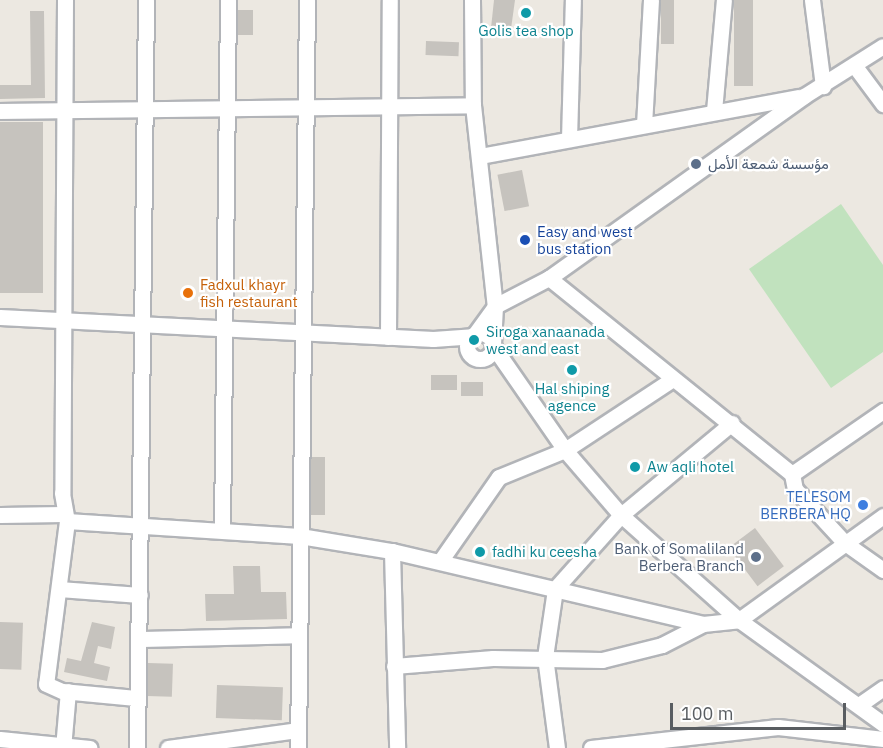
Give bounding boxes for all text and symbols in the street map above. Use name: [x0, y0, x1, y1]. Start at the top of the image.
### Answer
marker: Golis tea shop: [519, 6, 533, 20]
place label: Golis tea shop: [478, 22, 574, 40]
place label: مؤسسة شمعة الأمل: [708, 155, 829, 173]
marker: مؤسسة شمعة الأمل: [689, 157, 703, 171]
place label: Easy and west bus station: [537, 222, 633, 257]
marker: Easy and west bus station: [518, 233, 532, 247]
place label: Fadxul khayr fish restaurant: [200, 275, 298, 310]
marker: Fadxul khayr fish restaurant: [181, 286, 195, 300]
place label: Siroga xanaanada west and east: [486, 322, 605, 357]
marker: Siroga xanaanada west and east: [467, 333, 481, 347]
marker: Hal shiping agence: [565, 363, 579, 377]
place label: Hal shiping agence: [535, 379, 609, 414]
place label: Aw aqli hotel: [647, 458, 734, 476]
marker: Aw aqli hotel: [628, 460, 642, 474]
place label: TELESOM BERBERA HQ: [760, 487, 851, 522]
marker: TELESOM BERBERA HQ: [856, 498, 870, 512]
place label: Bank of Somaliland Berbera Branch: [614, 539, 744, 574]
place label: fadhi ku ceesha: [492, 543, 597, 561]
marker: fadhi ku ceesha: [473, 545, 487, 559]
marker: Bank of Somaliland Berbera Branch: [749, 550, 763, 564]
scale bar: [673, 691, 848, 729]
text: 100 m: [681, 702, 733, 725]

